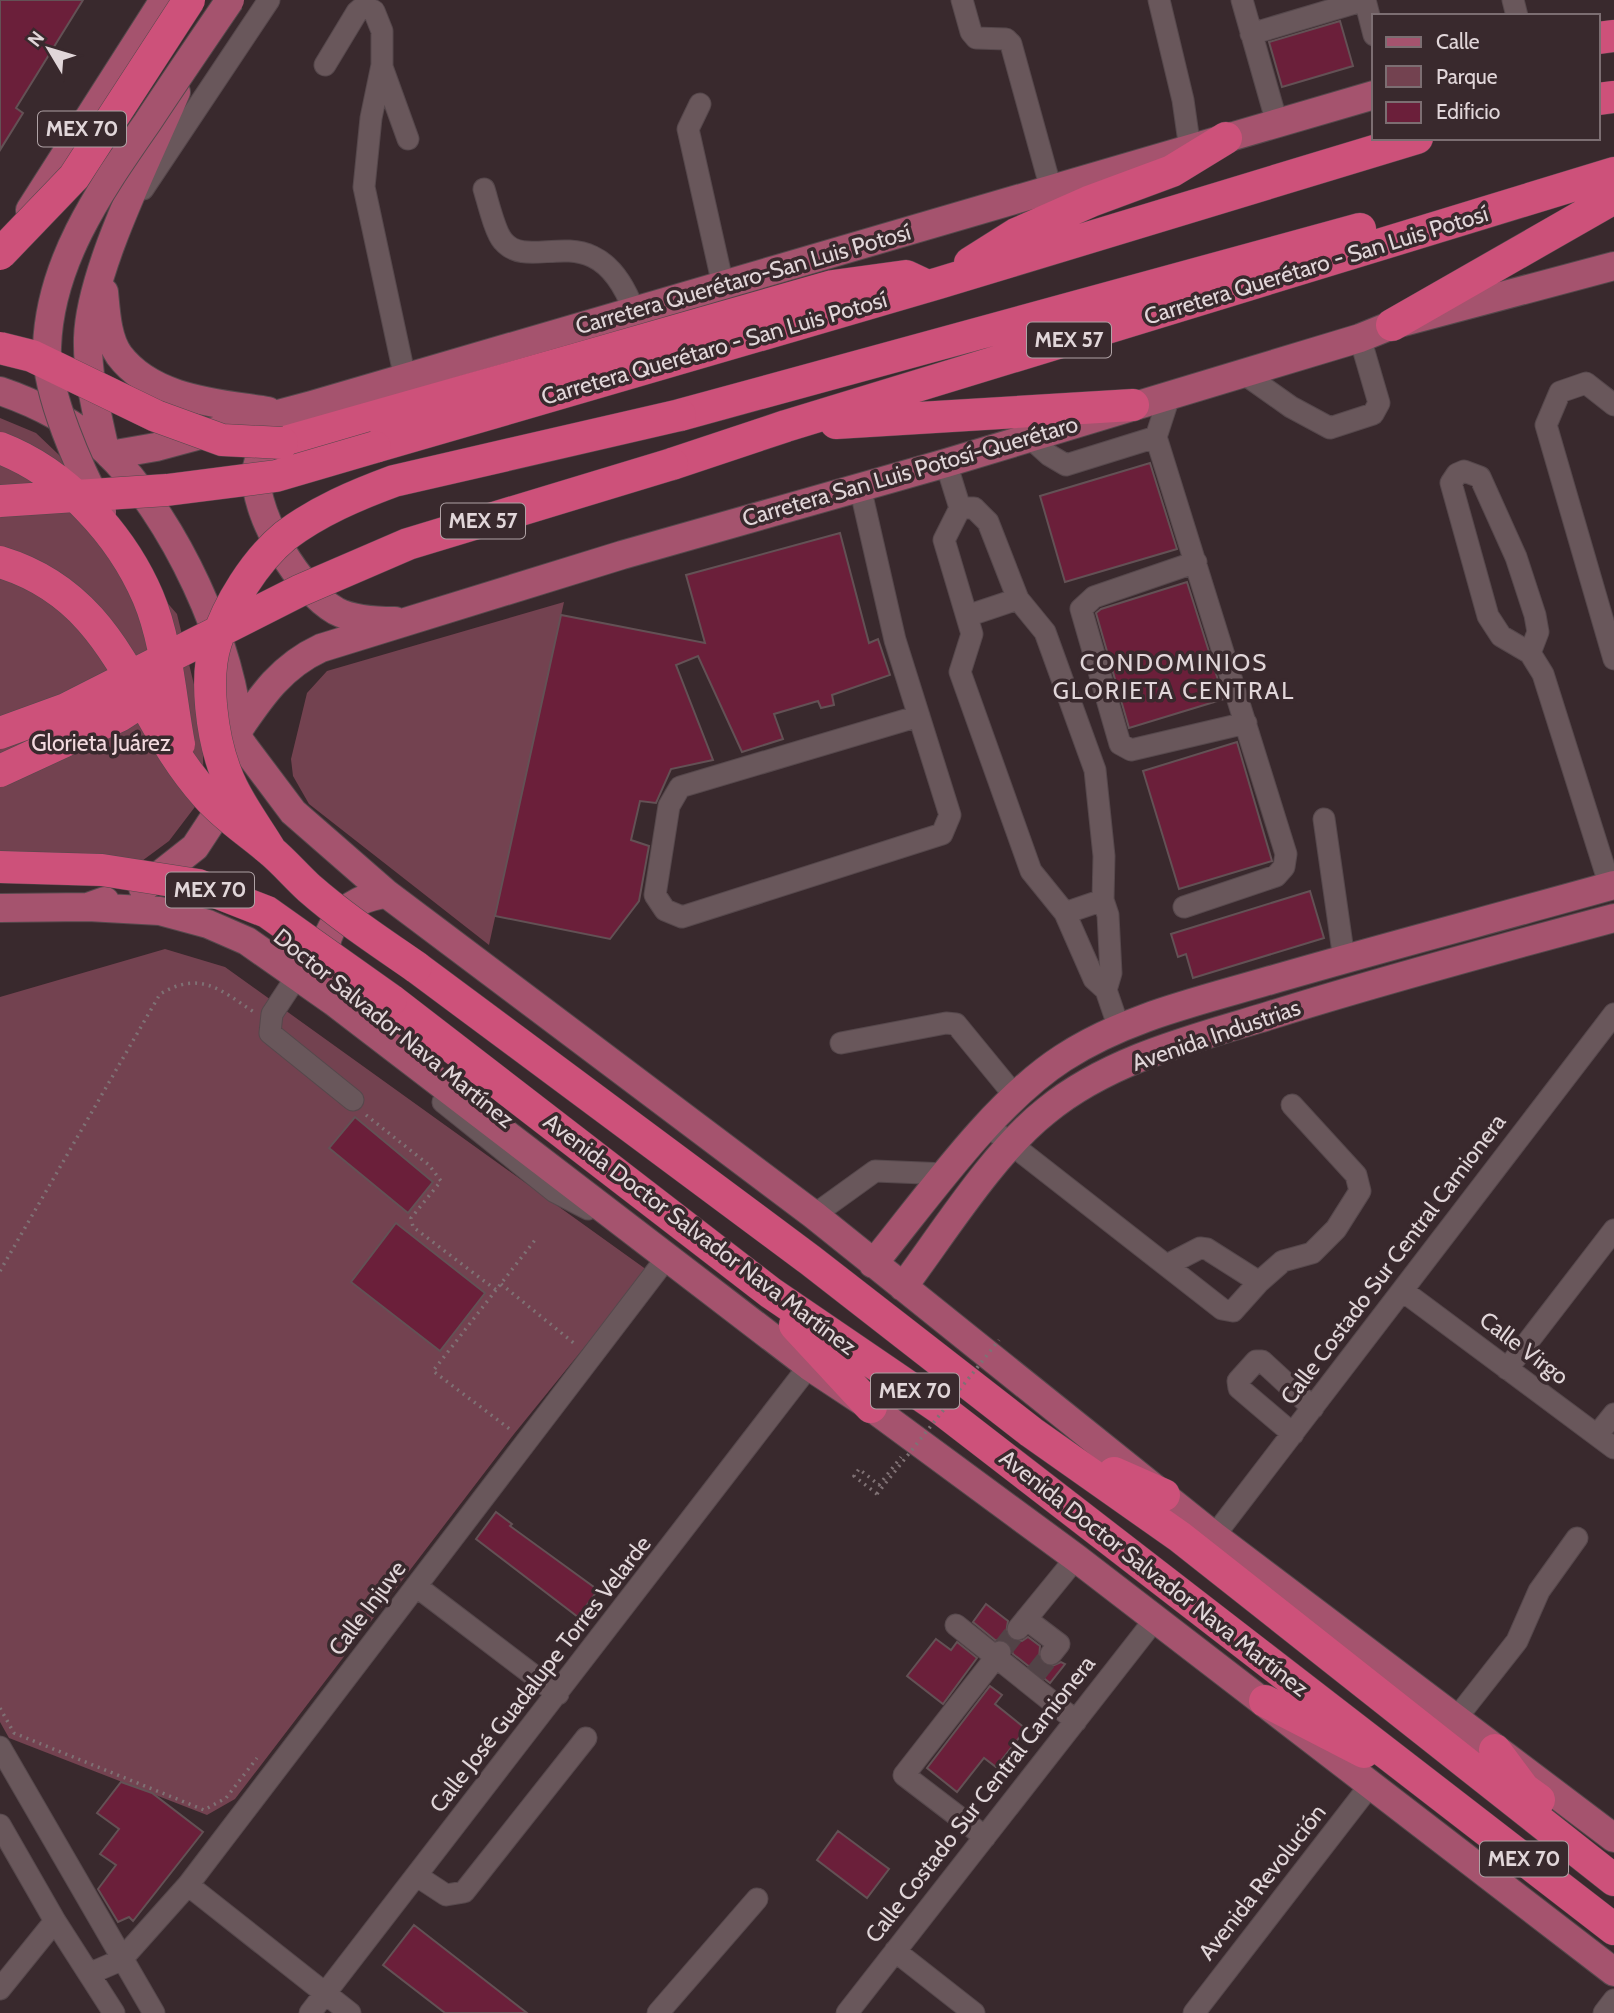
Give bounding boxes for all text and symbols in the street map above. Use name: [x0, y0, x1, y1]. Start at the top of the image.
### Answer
north arrow: [14, 14, 84, 84]
legend: [1372, 14, 1600, 140]
text: N: [23, 26, 49, 51]
text: Calle: [1436, 29, 1480, 54]
text: Parque: [1436, 64, 1498, 89]
text: Edificio: [1436, 99, 1500, 124]
road number: MEX 70: [38, 111, 126, 146]
street label: Carretera Querétaro - San Luis Potosí: [1141, 199, 1491, 331]
street label: Carretera Querétaro-San Luis Potosí: [572, 218, 914, 340]
street label: Carretera Querétaro - San Luis Potosí: [538, 285, 890, 411]
road number: MEX 57: [1027, 322, 1111, 358]
street label: Carretera San Luis Potosí-Querétaro: [739, 410, 1081, 532]
road number: MEX 57: [441, 504, 525, 538]
district label: CONDOMINIOS GLORIETA CENTRAL: [1053, 648, 1295, 705]
park label: Glorieta Juárez: [31, 729, 171, 757]
road number: MEX 70: [166, 872, 254, 908]
street label: Doctor Salvador Nava Martínez: [268, 922, 520, 1134]
street label: Avenida Industrias: [1128, 993, 1304, 1077]
street label: Avenida Doctor Salvador Nava Martínez: [538, 1107, 862, 1361]
street label: Calle Costado Sur Central Camionera: [1275, 1108, 1511, 1410]
street label: Calle Virgo: [1474, 1306, 1574, 1390]
road number: MEX 70: [871, 1374, 959, 1408]
street label: Avenida Doctor Salvador Nava Martínez: [994, 1444, 1314, 1702]
street label: Calle José Guadalupe Torres Velarde: [423, 1530, 657, 1818]
street label: Calle Injuve: [322, 1555, 412, 1661]
street label: Calle Costado Sur Central Camionera: [859, 1650, 1101, 1948]
street label: Avenida Revolución: [1192, 1798, 1332, 1966]
road number: MEX 70: [1480, 1842, 1568, 1876]

